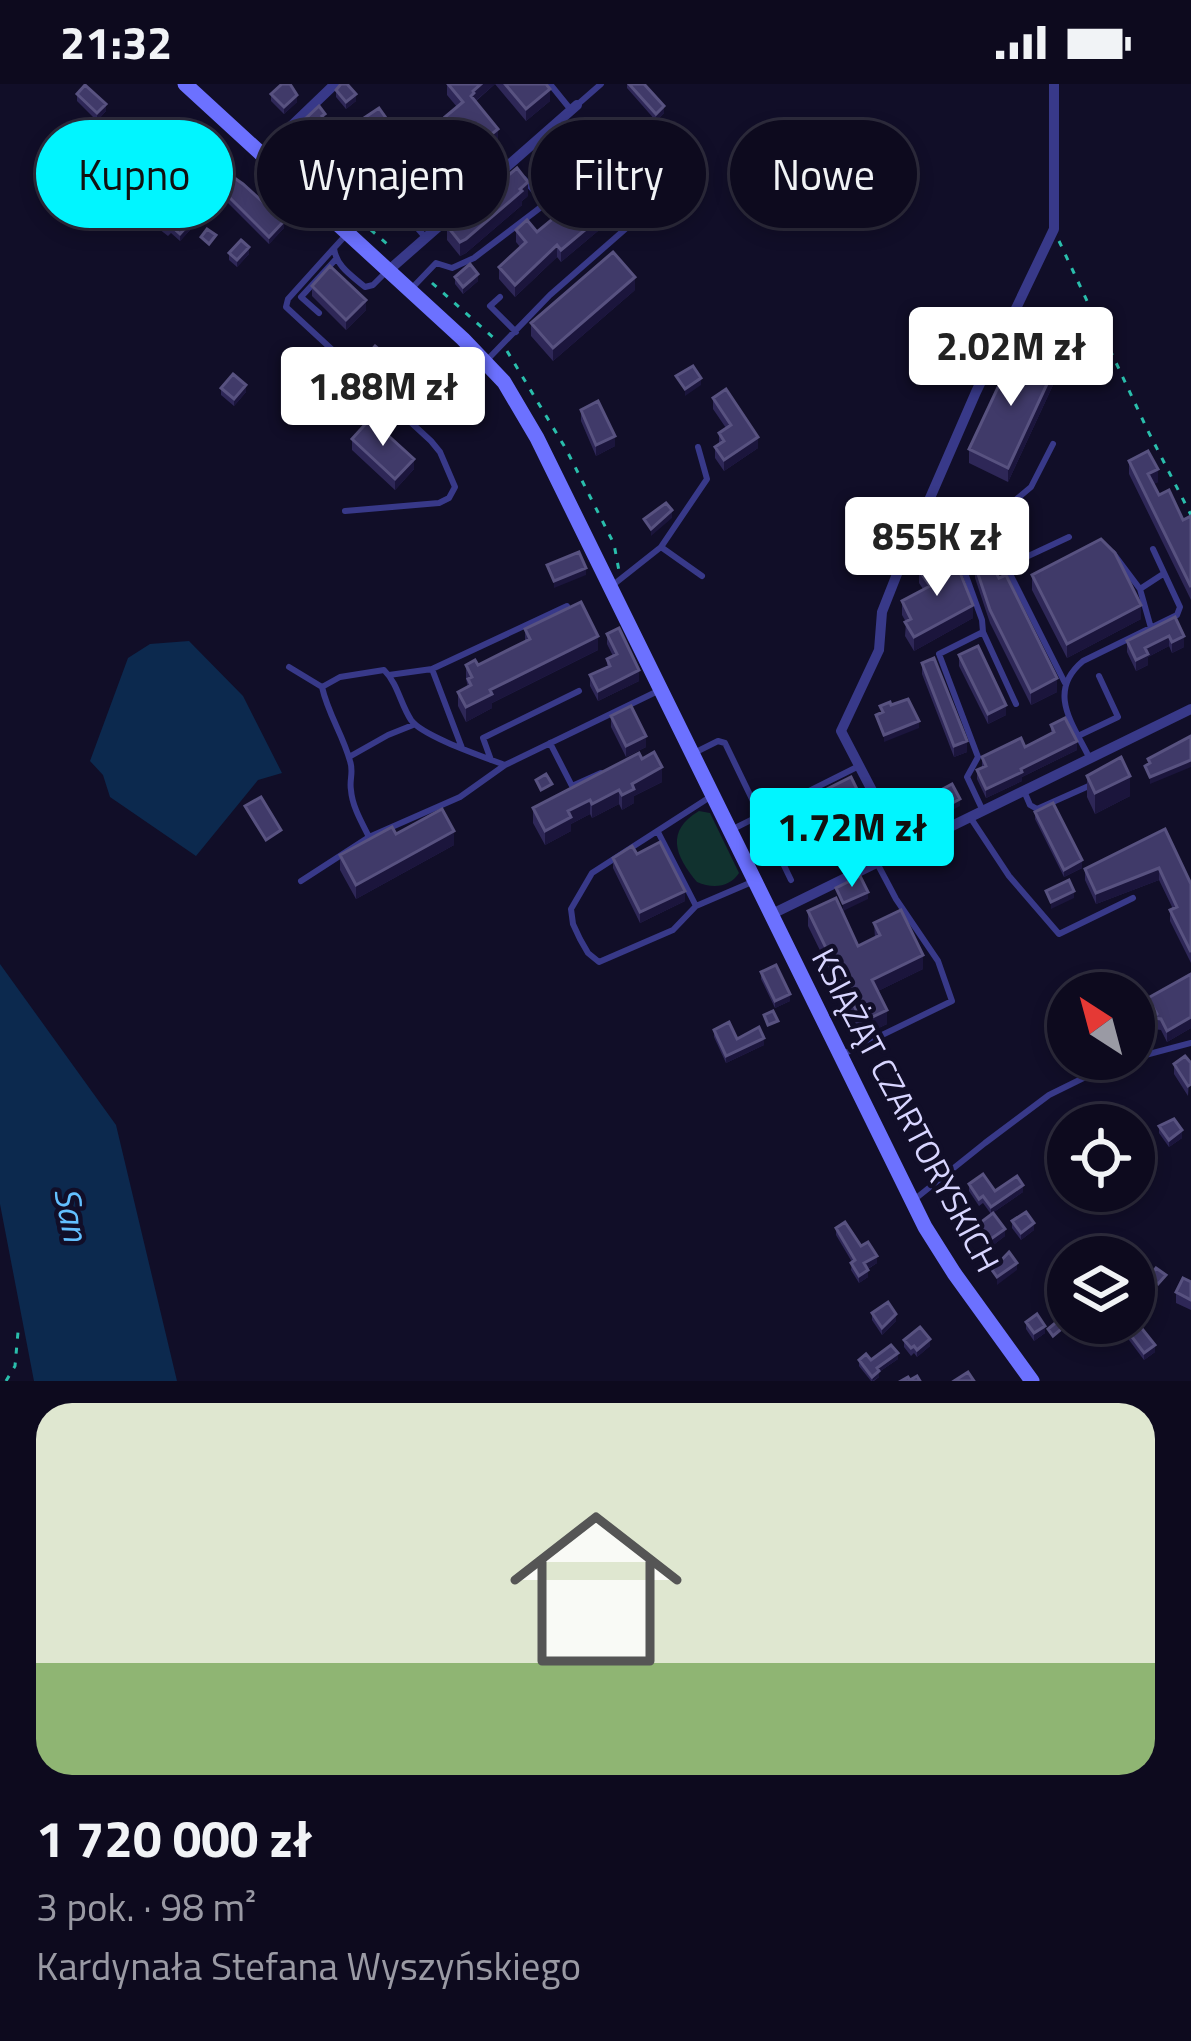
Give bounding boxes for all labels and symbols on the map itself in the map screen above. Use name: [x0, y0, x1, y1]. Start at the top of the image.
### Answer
pin: 2.02M zł: [887, 307, 1135, 409]
pin: 1.88M zł: [259, 347, 507, 449]
pin: 855K zł: [826, 497, 1048, 599]
pin: 1.72M zł: [728, 788, 976, 890]
street label: KSIĄŻĄT CZARTORYSKICH: [799, 939, 1013, 1281]
north arrow: [1047, 972, 1155, 1080]
water label: San: [40, 1182, 105, 1247]

